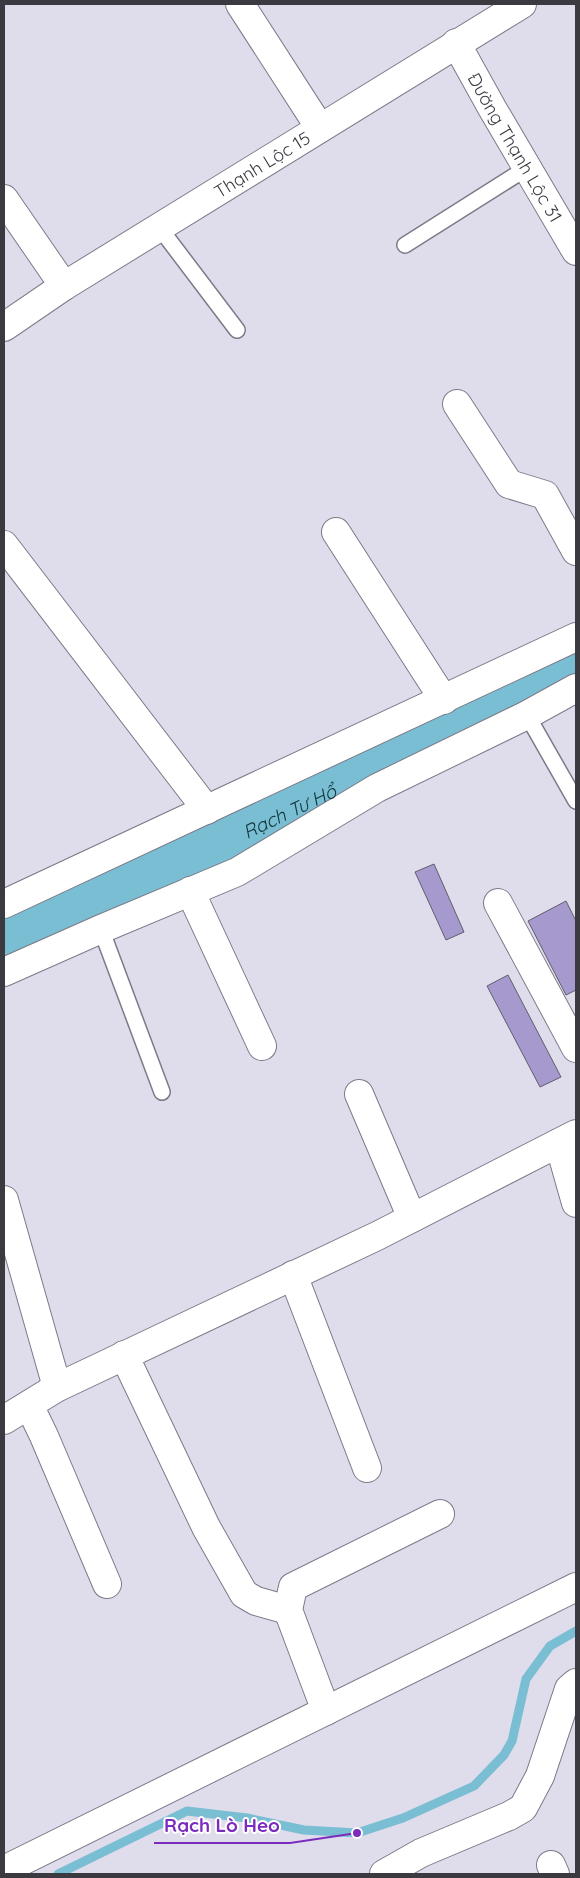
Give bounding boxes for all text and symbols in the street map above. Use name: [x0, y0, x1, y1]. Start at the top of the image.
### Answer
street label: Đường Thạnh Lộc 31: [463, 68, 568, 226]
street label: Thạnh Lộc 15: [209, 126, 314, 202]
water label: Rạch Tư Hổ: [239, 778, 342, 844]
callout: Rạch Lò Heo: [154, 1809, 290, 1843]
text: Rạch Lò Heo: [164, 1813, 280, 1837]

